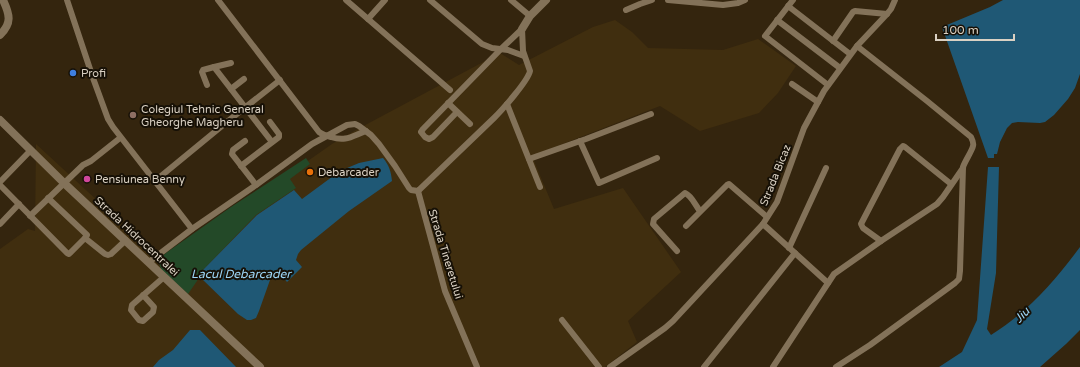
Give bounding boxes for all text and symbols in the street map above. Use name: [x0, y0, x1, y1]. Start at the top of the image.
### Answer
scale bar: [936, 16, 1014, 42]
text: 100 m: [942, 23, 979, 37]
place label: Profi: [81, 67, 106, 80]
marker: Profi: [68, 68, 78, 78]
place label: Colegiul Tehnic General Gheorghe Magheru: [141, 103, 264, 129]
marker: Colegiul Tehnic General Gheorghe Magheru: [128, 110, 138, 120]
street label: Strada Bicaz: [757, 142, 794, 208]
place label: Debarcader: [318, 166, 380, 179]
marker: Debarcader: [305, 167, 315, 177]
place label: Pensiunea Benny: [95, 173, 185, 186]
marker: Pensiunea Benny: [82, 174, 92, 184]
street label: Strada Hidrocentralei: [92, 194, 182, 279]
street label: Strada Tineretului: [426, 208, 465, 300]
water label: Lacul Debarcader: [191, 267, 292, 281]
water label: Jiu: [1011, 304, 1033, 326]

